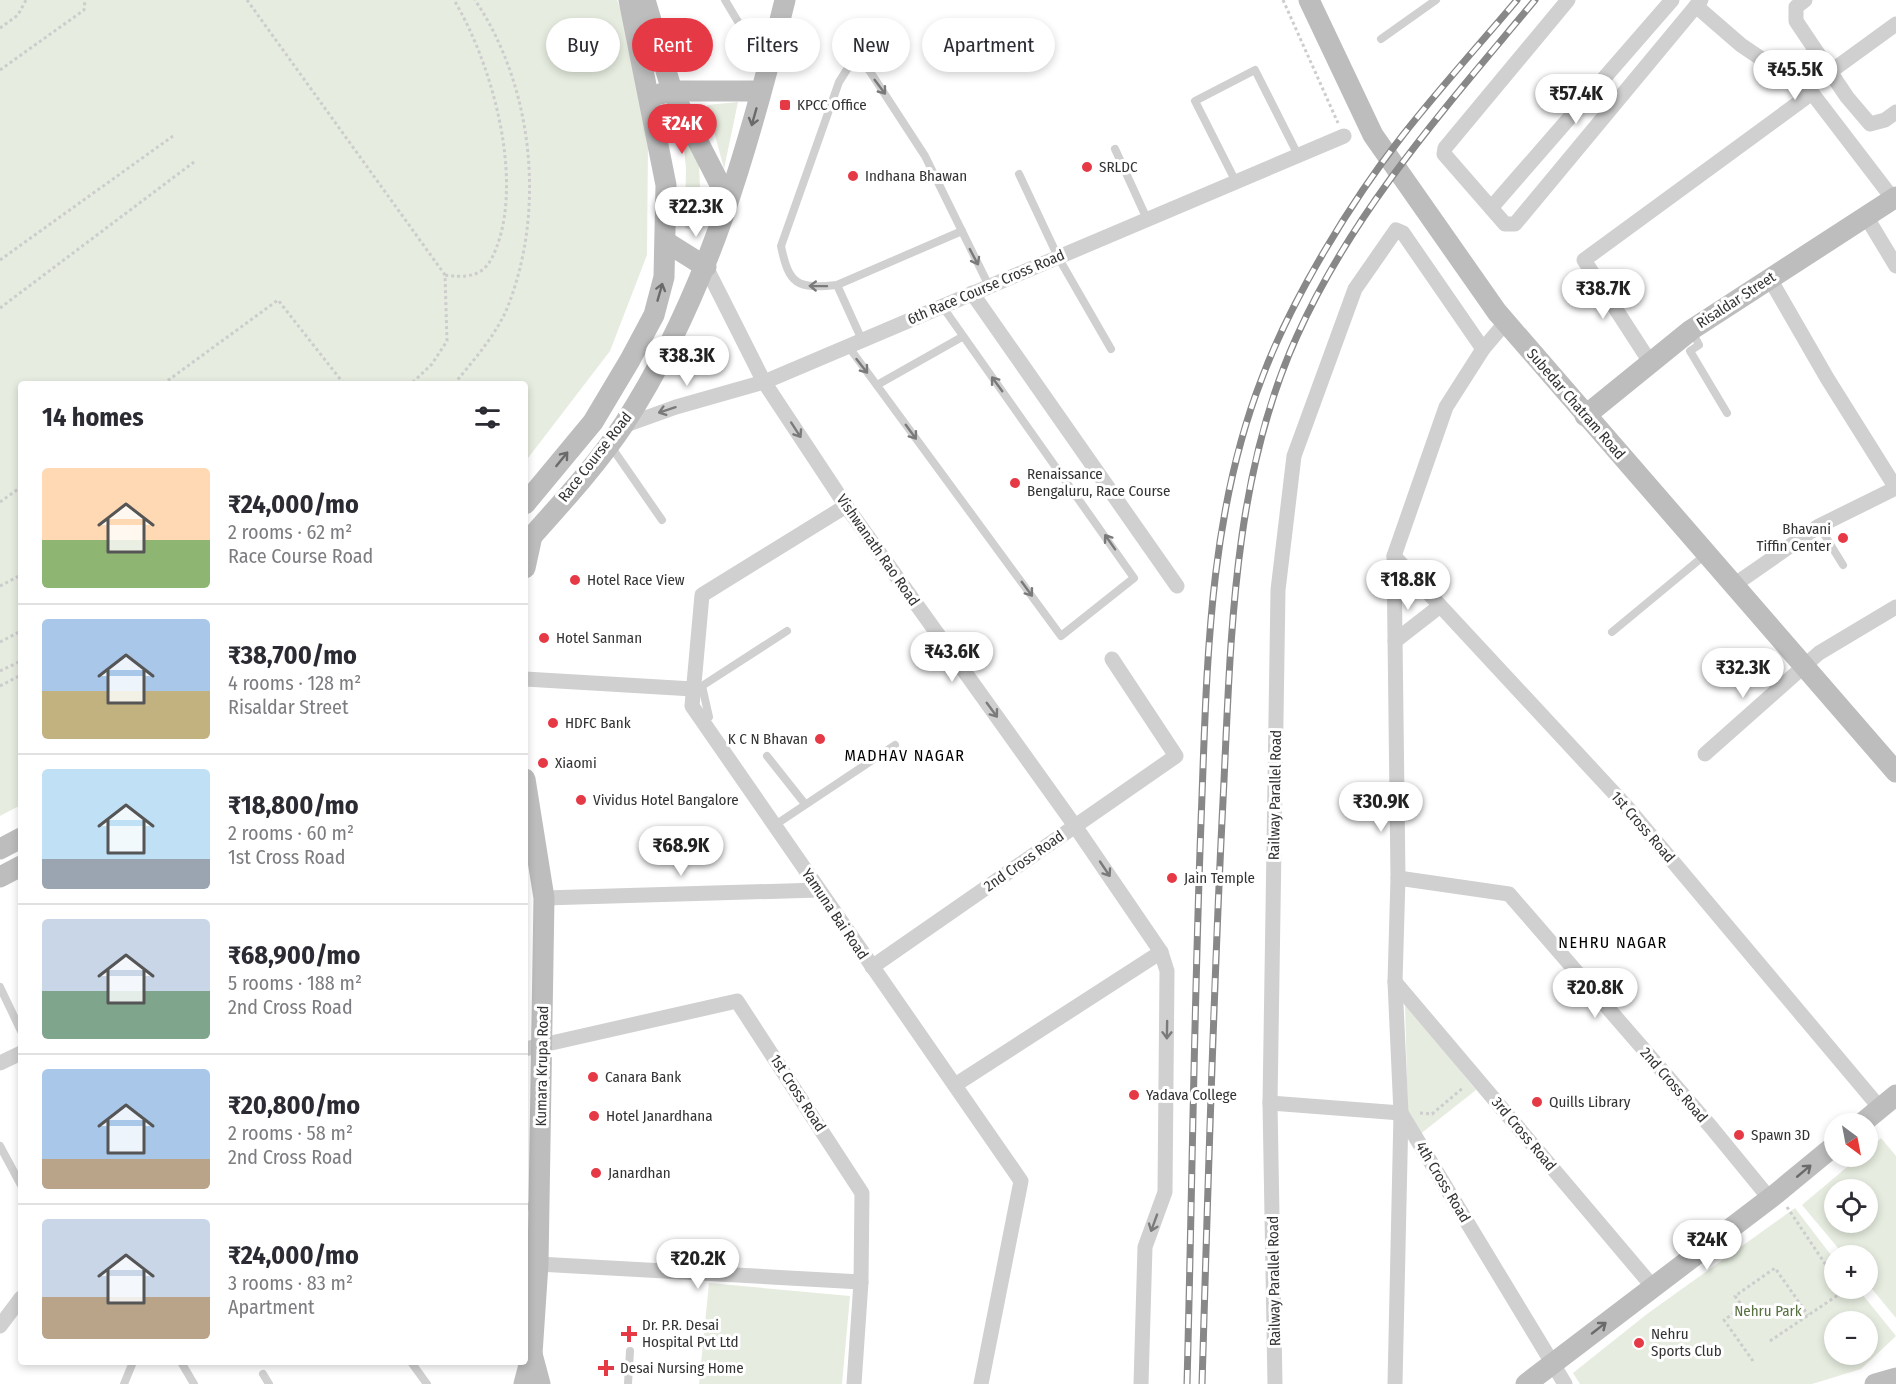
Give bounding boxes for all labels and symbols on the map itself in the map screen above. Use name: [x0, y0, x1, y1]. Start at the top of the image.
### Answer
pin: ₹45.5K: [1746, 50, 1844, 101]
pin: ₹57.4K: [1527, 74, 1625, 125]
one-way arrow: [873, 79, 886, 95]
place label: KPCC Office: [797, 96, 867, 114]
marker: KPCC Office: [778, 98, 792, 112]
pin: ₹24K: [646, 104, 718, 155]
one-way arrow: [748, 108, 759, 127]
place label: SRLDC: [1099, 158, 1138, 176]
marker: SRLDC: [1080, 160, 1094, 174]
place label: Indhana Bhawan: [865, 167, 967, 185]
marker: Indhana Bhawan: [846, 169, 860, 183]
pin: ₹22.3K: [647, 187, 745, 238]
street label: 6th Race Course Cross Road: [905, 246, 1067, 328]
one-way arrow: [969, 248, 980, 266]
street label: Risaldar Street: [1693, 268, 1779, 332]
pin: ₹38.7K: [1554, 269, 1652, 320]
one-way arrow: [808, 280, 828, 291]
one-way arrow: [655, 283, 666, 302]
pin: ₹38.3K: [638, 336, 736, 387]
street label: Subedar Chatram Road: [1523, 345, 1629, 463]
one-way arrow: [855, 358, 868, 374]
one-way arrow: [990, 376, 1003, 392]
one-way arrow: [658, 405, 677, 416]
street label: Race Course Road: [554, 409, 636, 505]
one-way arrow: [790, 422, 802, 438]
one-way arrow: [905, 424, 918, 440]
one-way arrow: [555, 452, 569, 467]
place label: Renaissance Bengaluru, Race Course: [1027, 465, 1170, 500]
marker: Renaissance Bengaluru, Race Course: [1008, 476, 1022, 490]
street label: Vishwanath Rao Road: [833, 491, 923, 609]
place label: Bhavani Tiffin Center: [1756, 520, 1832, 555]
marker: Bhavani Tiffin Center: [1836, 531, 1850, 545]
one-way arrow: [1104, 535, 1116, 551]
pin: ₹18.8K: [1359, 560, 1457, 611]
place label: Hotel Race View: [587, 571, 685, 589]
marker: Hotel Race View: [568, 573, 582, 587]
one-way arrow: [1021, 581, 1033, 597]
place label: Hotel Sanman: [556, 629, 642, 647]
marker: Hotel Sanman: [537, 631, 551, 645]
pin: ₹43.6K: [903, 632, 1001, 683]
pin: ₹32.3K: [1694, 648, 1792, 699]
one-way arrow: [986, 702, 999, 718]
place label: HDFC Bank: [565, 714, 631, 732]
marker: HDFC Bank: [546, 716, 560, 730]
place label: K C N Bhavan: [728, 730, 808, 748]
street label: Railway Parallel Road: [1265, 730, 1285, 860]
marker: K C N Bhavan: [813, 732, 827, 746]
district label: MADHAV NAGAR: [844, 746, 966, 765]
place label: Xiaomi: [555, 754, 597, 772]
marker: Xiaomi: [536, 756, 550, 770]
pin: ₹30.9K: [1332, 782, 1430, 833]
street label: 1st Cross Road: [1607, 788, 1679, 866]
place label: Vividus Hotel Bangalore: [593, 791, 739, 809]
marker: Vividus Hotel Bangalore: [574, 793, 588, 807]
pin: ₹68.9K: [632, 826, 730, 877]
street label: 2nd Cross Road: [981, 827, 1067, 895]
one-way arrow: [1099, 861, 1111, 877]
street label: Yamuna Bai Road: [798, 865, 872, 963]
place label: Jain Temple: [1184, 869, 1255, 887]
marker: Jain Temple: [1165, 871, 1179, 885]
district label: NEHRU NAGAR: [1558, 933, 1668, 952]
pin: ₹20.8K: [1546, 968, 1644, 1019]
street label: Kumara Krupa Road: [532, 1005, 552, 1127]
one-way arrow: [1161, 1019, 1173, 1039]
street label: 2nd Cross Road: [1637, 1044, 1711, 1126]
street label: 1st Cross Road: [766, 1051, 830, 1135]
place label: Canara Bank: [605, 1068, 681, 1086]
marker: Canara Bank: [586, 1070, 600, 1084]
place label: Yadava College: [1146, 1086, 1237, 1104]
marker: Yadava College: [1127, 1088, 1141, 1102]
place label: Quills Library: [1549, 1093, 1631, 1111]
street label: 3rd Cross Road: [1488, 1094, 1560, 1174]
marker: Quills Library: [1530, 1095, 1544, 1109]
place label: Hotel Janardhana: [606, 1107, 713, 1125]
marker: Hotel Janardhana: [587, 1109, 601, 1123]
north arrow: [1824, 1113, 1878, 1167]
place label: Spawn 3D: [1751, 1126, 1810, 1144]
marker: Spawn 3D: [1732, 1128, 1746, 1142]
street label: 4th Cross Road: [1412, 1138, 1474, 1226]
place label: Janardhan: [608, 1164, 671, 1182]
one-way arrow: [1796, 1164, 1811, 1178]
marker: Janardhan: [589, 1166, 603, 1180]
one-way arrow: [1147, 1213, 1158, 1232]
street label: Railway Parallel Road: [1264, 1216, 1284, 1346]
pin: ₹24K: [1671, 1220, 1743, 1271]
pin: ₹20.2K: [649, 1239, 747, 1290]
park label: Nehru Park: [1734, 1302, 1802, 1320]
place label: Dr. P.R. Desai Hospital Pvt Ltd: [642, 1316, 739, 1351]
one-way arrow: [1591, 1322, 1607, 1335]
marker: Dr. P.R. Desai Hospital Pvt Ltd: [620, 1325, 638, 1343]
place label: Nehru Sports Club: [1651, 1325, 1722, 1360]
marker: Nehru Sports Club: [1632, 1336, 1646, 1350]
marker: Desai Nursing Home: [597, 1359, 615, 1377]
place label: Desai Nursing Home: [620, 1359, 744, 1377]

